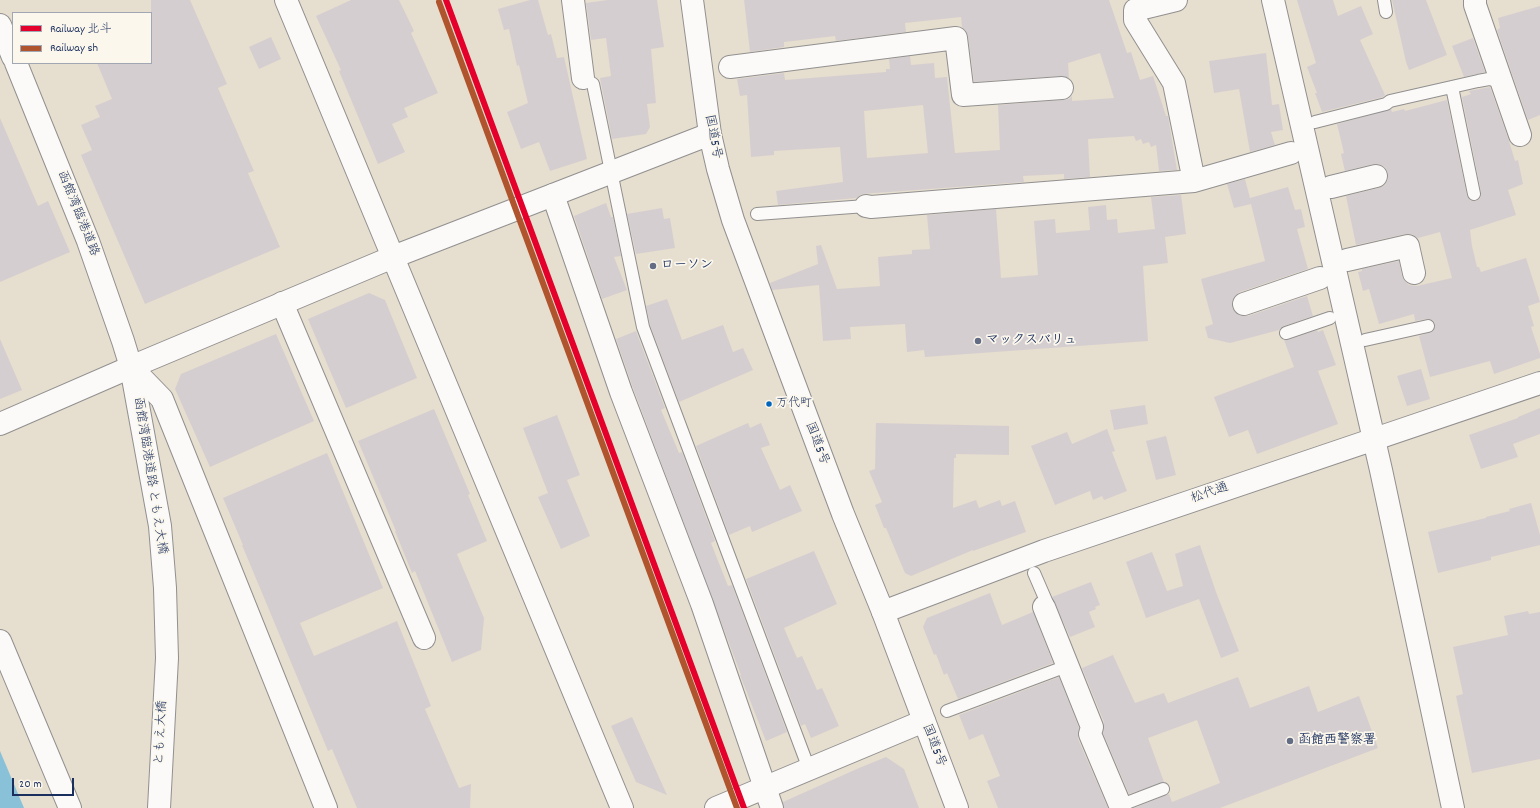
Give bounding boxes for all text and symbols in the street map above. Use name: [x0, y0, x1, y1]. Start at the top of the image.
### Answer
legend: [12, 12, 152, 64]
text: Railway 北斗: [50, 21, 112, 38]
text: Railway sh: [50, 40, 98, 57]
street label: 国道5号: [700, 113, 724, 161]
street label: 函館湾臨港道路: [53, 169, 101, 259]
place label: ローソン: [661, 258, 713, 274]
marker: ローソン: [648, 261, 658, 271]
place label: マックスバリュ: [986, 333, 1077, 349]
marker: マックスバリュ: [973, 336, 983, 346]
street label: 函館湾臨港道路 ともえ大橋: [129, 396, 169, 556]
place label: 万代町: [776, 397, 812, 411]
marker: 万代町: [764, 399, 774, 409]
street label: 国道5号: [801, 420, 831, 468]
street label: 松代通: [1189, 480, 1231, 508]
street label: ともえ大橋: [153, 700, 171, 766]
street label: 国道5号: [918, 722, 948, 770]
place label: 函館西警察署: [1298, 733, 1376, 749]
marker: 函館西警察署: [1285, 736, 1295, 746]
scale bar: [14, 770, 76, 796]
text: 20 m: [19, 776, 42, 793]

